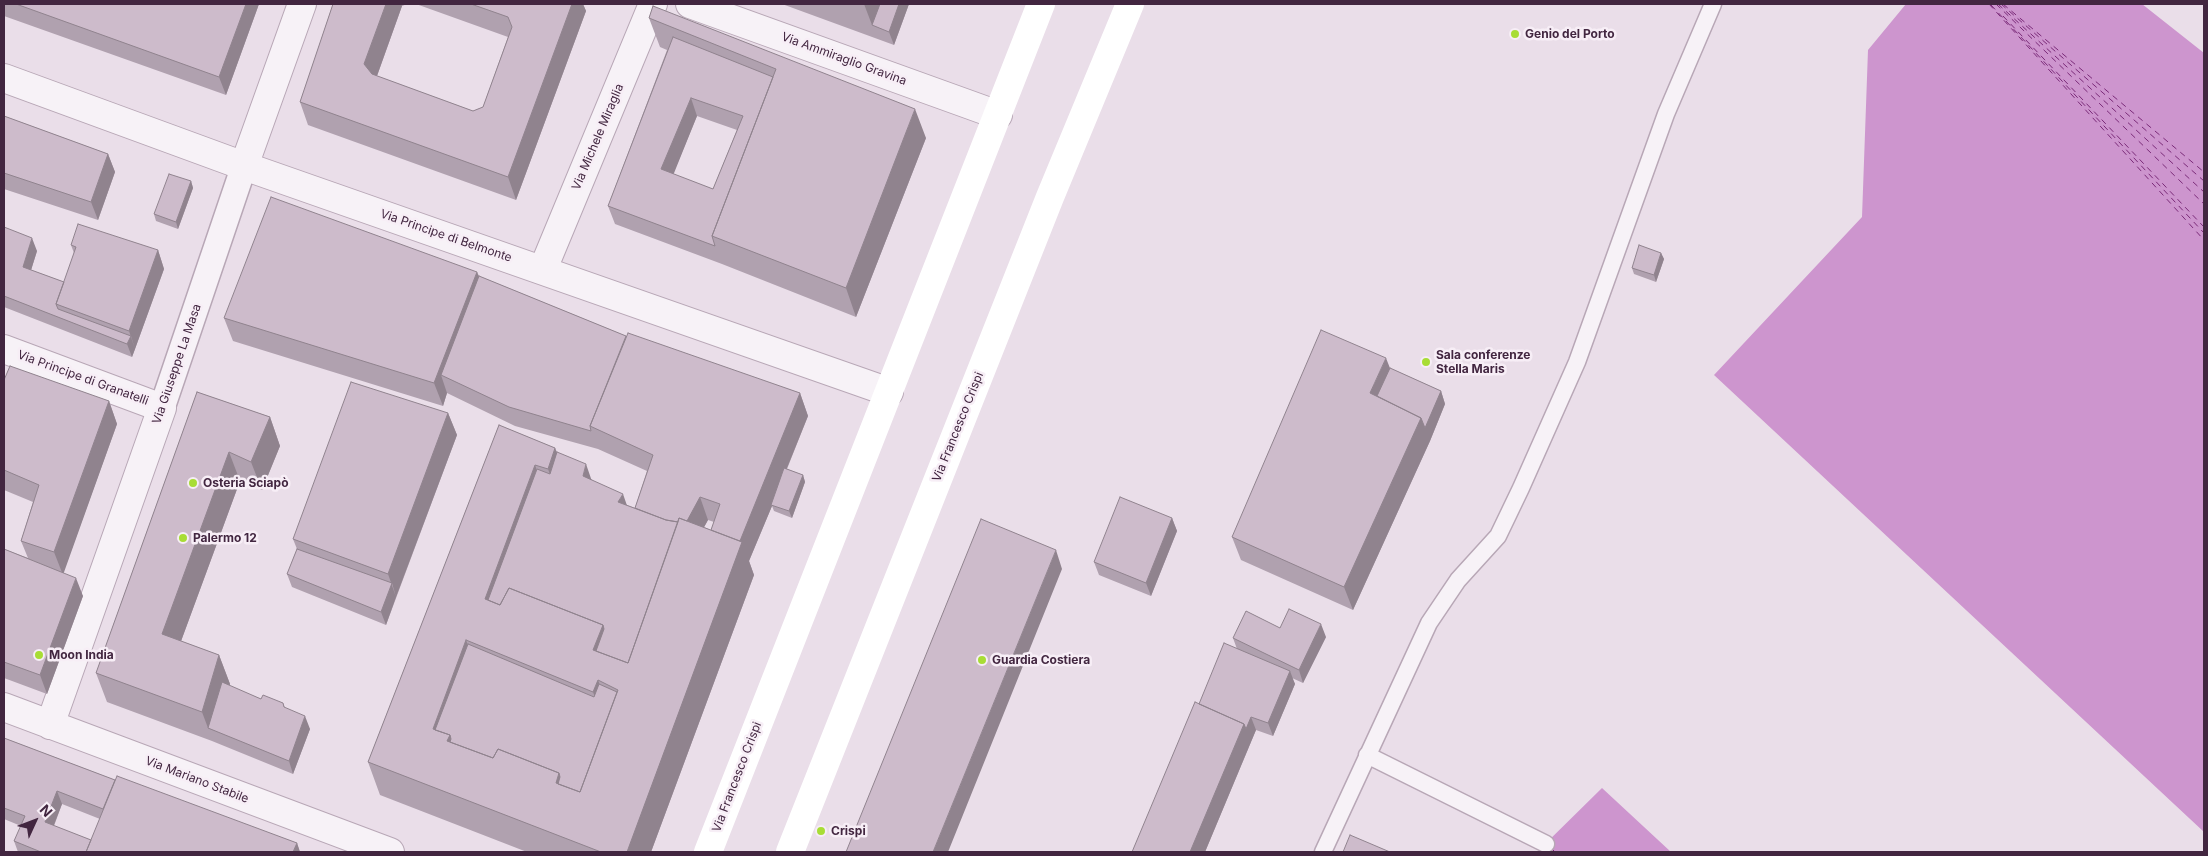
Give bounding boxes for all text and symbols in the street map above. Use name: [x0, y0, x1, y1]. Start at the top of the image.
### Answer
place label: Genio del Porto: [1525, 27, 1615, 41]
marker: Genio del Porto: [1509, 28, 1521, 40]
street label: Via Ammiraglio Gravina: [780, 30, 908, 88]
street label: Via Michele Miraglia: [569, 82, 627, 192]
street label: Via Principe di Belmonte: [378, 207, 514, 265]
street label: Via Giuseppe La Masa: [150, 302, 204, 426]
street label: Via Principe di Granatelli: [16, 348, 150, 408]
place label: Sala conferenze Stella Maris: [1436, 348, 1530, 376]
marker: Sala conferenze Stella Maris: [1420, 356, 1432, 368]
street label: Via Francesco Crispi: [929, 370, 987, 484]
place label: Osteria Sciapò: [203, 476, 288, 490]
marker: Osteria Sciapò: [187, 477, 199, 489]
place label: Palermo 12: [193, 531, 257, 545]
marker: Palermo 12: [177, 532, 189, 544]
place label: Moon India: [49, 648, 114, 662]
marker: Moon India: [33, 649, 45, 661]
place label: Guardia Costiera: [992, 653, 1090, 667]
marker: Guardia Costiera: [976, 654, 988, 666]
street label: Via Francesco Crispi: [709, 720, 765, 834]
street label: Via Mariano Stabile: [143, 754, 251, 806]
north arrow: [10, 796, 60, 846]
text: N: [36, 801, 56, 820]
place label: Crispi: [831, 824, 866, 838]
marker: Crispi: [815, 825, 827, 837]

